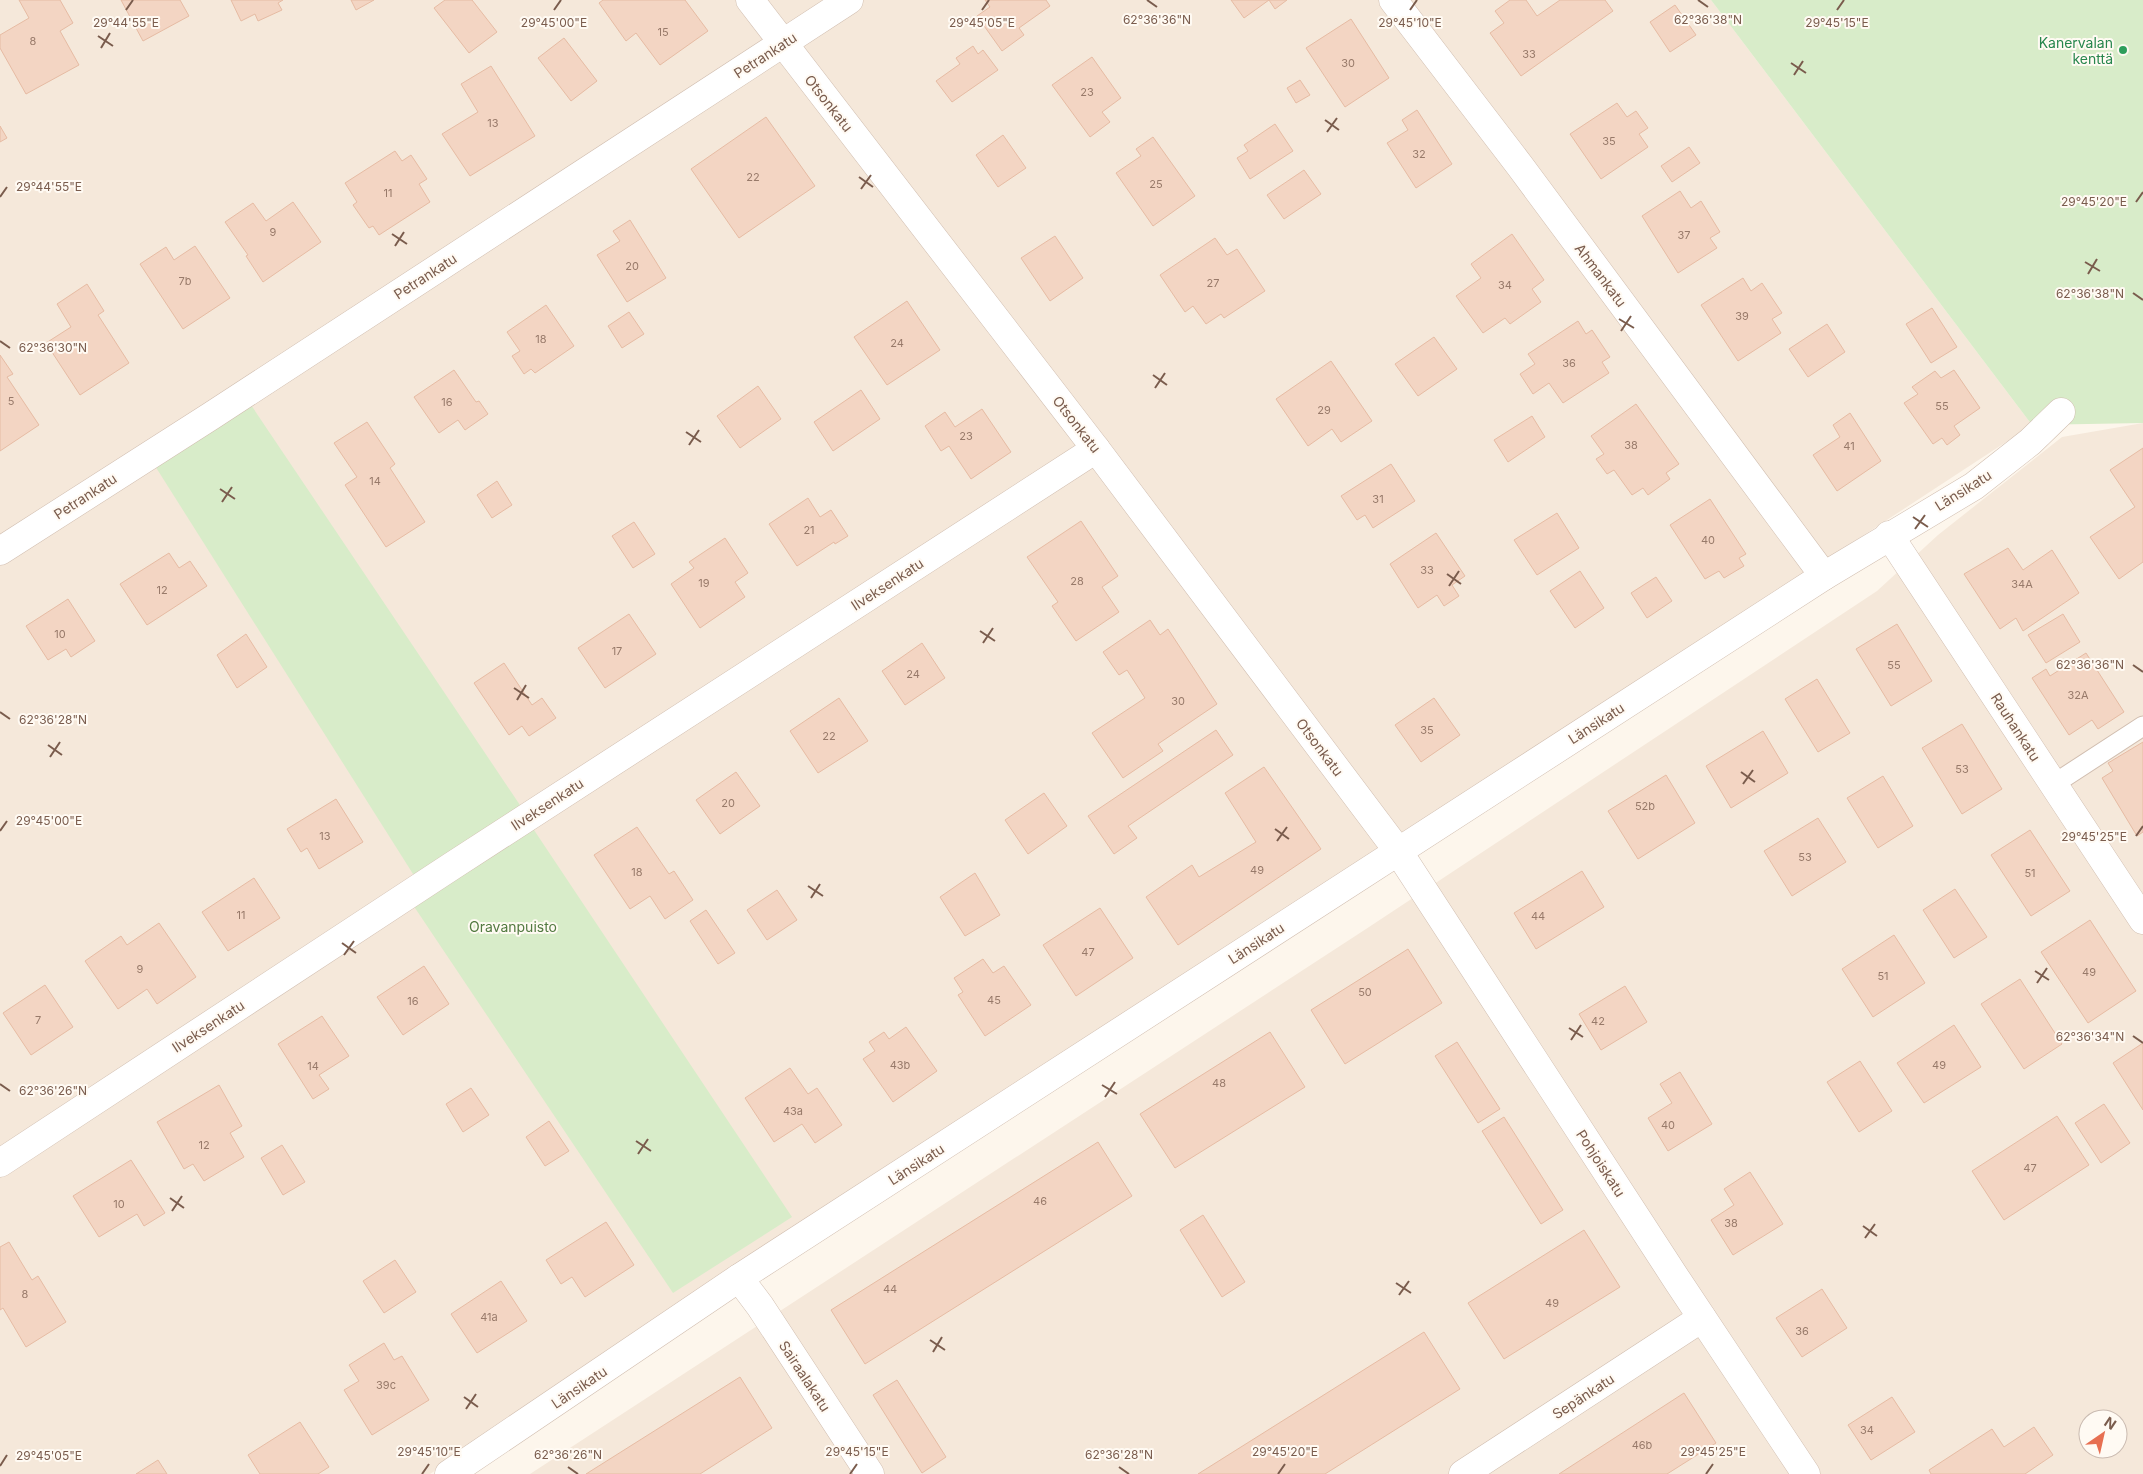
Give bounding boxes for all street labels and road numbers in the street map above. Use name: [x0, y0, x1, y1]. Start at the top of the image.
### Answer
street label: Petrankatu: [730, 28, 800, 82]
street label: Otsonkatu: [801, 71, 857, 135]
street label: Ahmankatu: [1572, 240, 1630, 310]
street label: Petrankatu: [390, 249, 460, 303]
street label: Otsonkatu: [1049, 392, 1105, 456]
street label: Länsikatu: [1932, 466, 1994, 514]
street label: Petrankatu: [50, 469, 120, 523]
street label: Ilveksenkatu: [848, 554, 926, 614]
street label: Rauhankatu: [1988, 690, 2044, 764]
street label: Länsikatu: [1565, 699, 1627, 747]
street label: Otsonkatu: [1293, 715, 1347, 779]
street label: Ilveksenkatu: [508, 774, 586, 834]
street label: Länsikatu: [1225, 919, 1287, 967]
street label: Ilveksenkatu: [169, 996, 247, 1056]
street label: Pohjoiskatu: [1573, 1126, 1629, 1200]
street label: Länsikatu: [885, 1140, 947, 1188]
street label: Sairaalakatu: [776, 1337, 834, 1415]
street label: Länsikatu: [548, 1362, 610, 1412]
street label: Sepänkatu: [1549, 1370, 1617, 1422]

